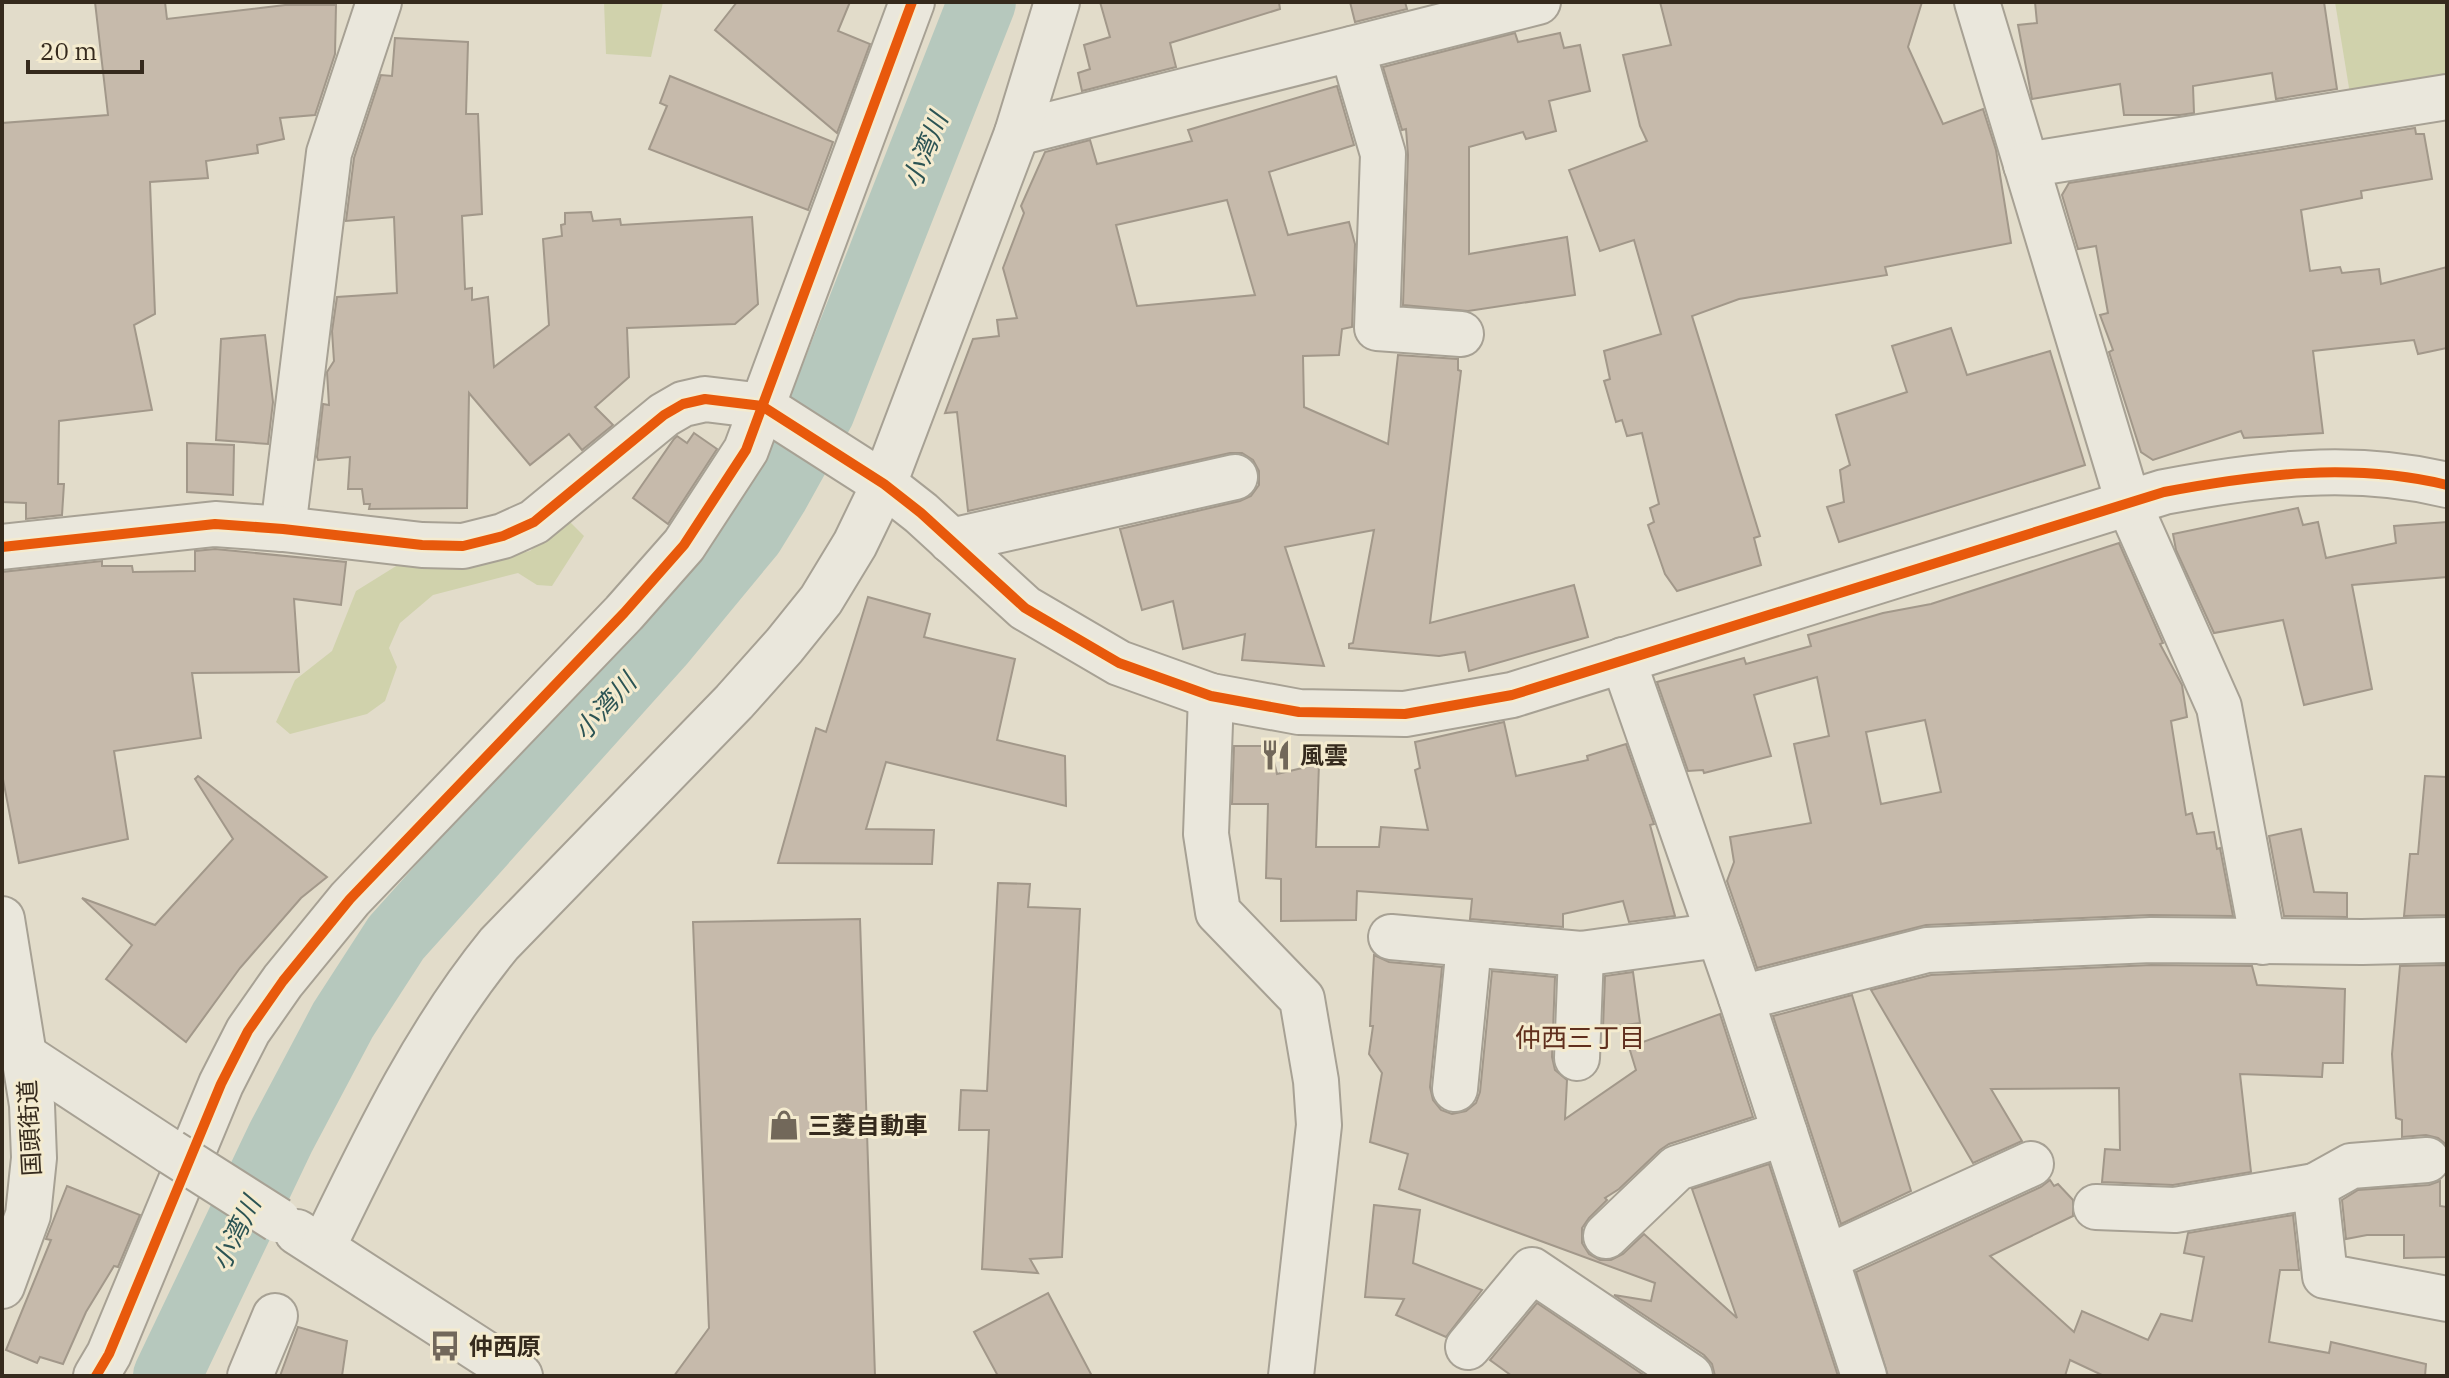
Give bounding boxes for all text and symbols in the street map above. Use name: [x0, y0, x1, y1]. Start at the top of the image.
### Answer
scale bar: [28, 24, 142, 74]
text: 20 m: [40, 35, 97, 67]
water label: 小湾川: [894, 105, 955, 193]
water label: 小湾川: [565, 663, 645, 746]
restaurant icon: 風雲: [1259, 738, 1293, 772]
place label: 風雲: [1300, 739, 1348, 771]
district label: 仲西三丁目: [1515, 1020, 1645, 1054]
street label: 国頭街道: [11, 1079, 47, 1177]
shop icon: 三菱自動車: [767, 1108, 801, 1142]
place label: 三菱自動車: [808, 1109, 928, 1141]
water label: 小湾川: [203, 1188, 269, 1276]
bus stop icon: 仲西原: [428, 1329, 462, 1363]
place label: 仲西原: [469, 1330, 541, 1362]

